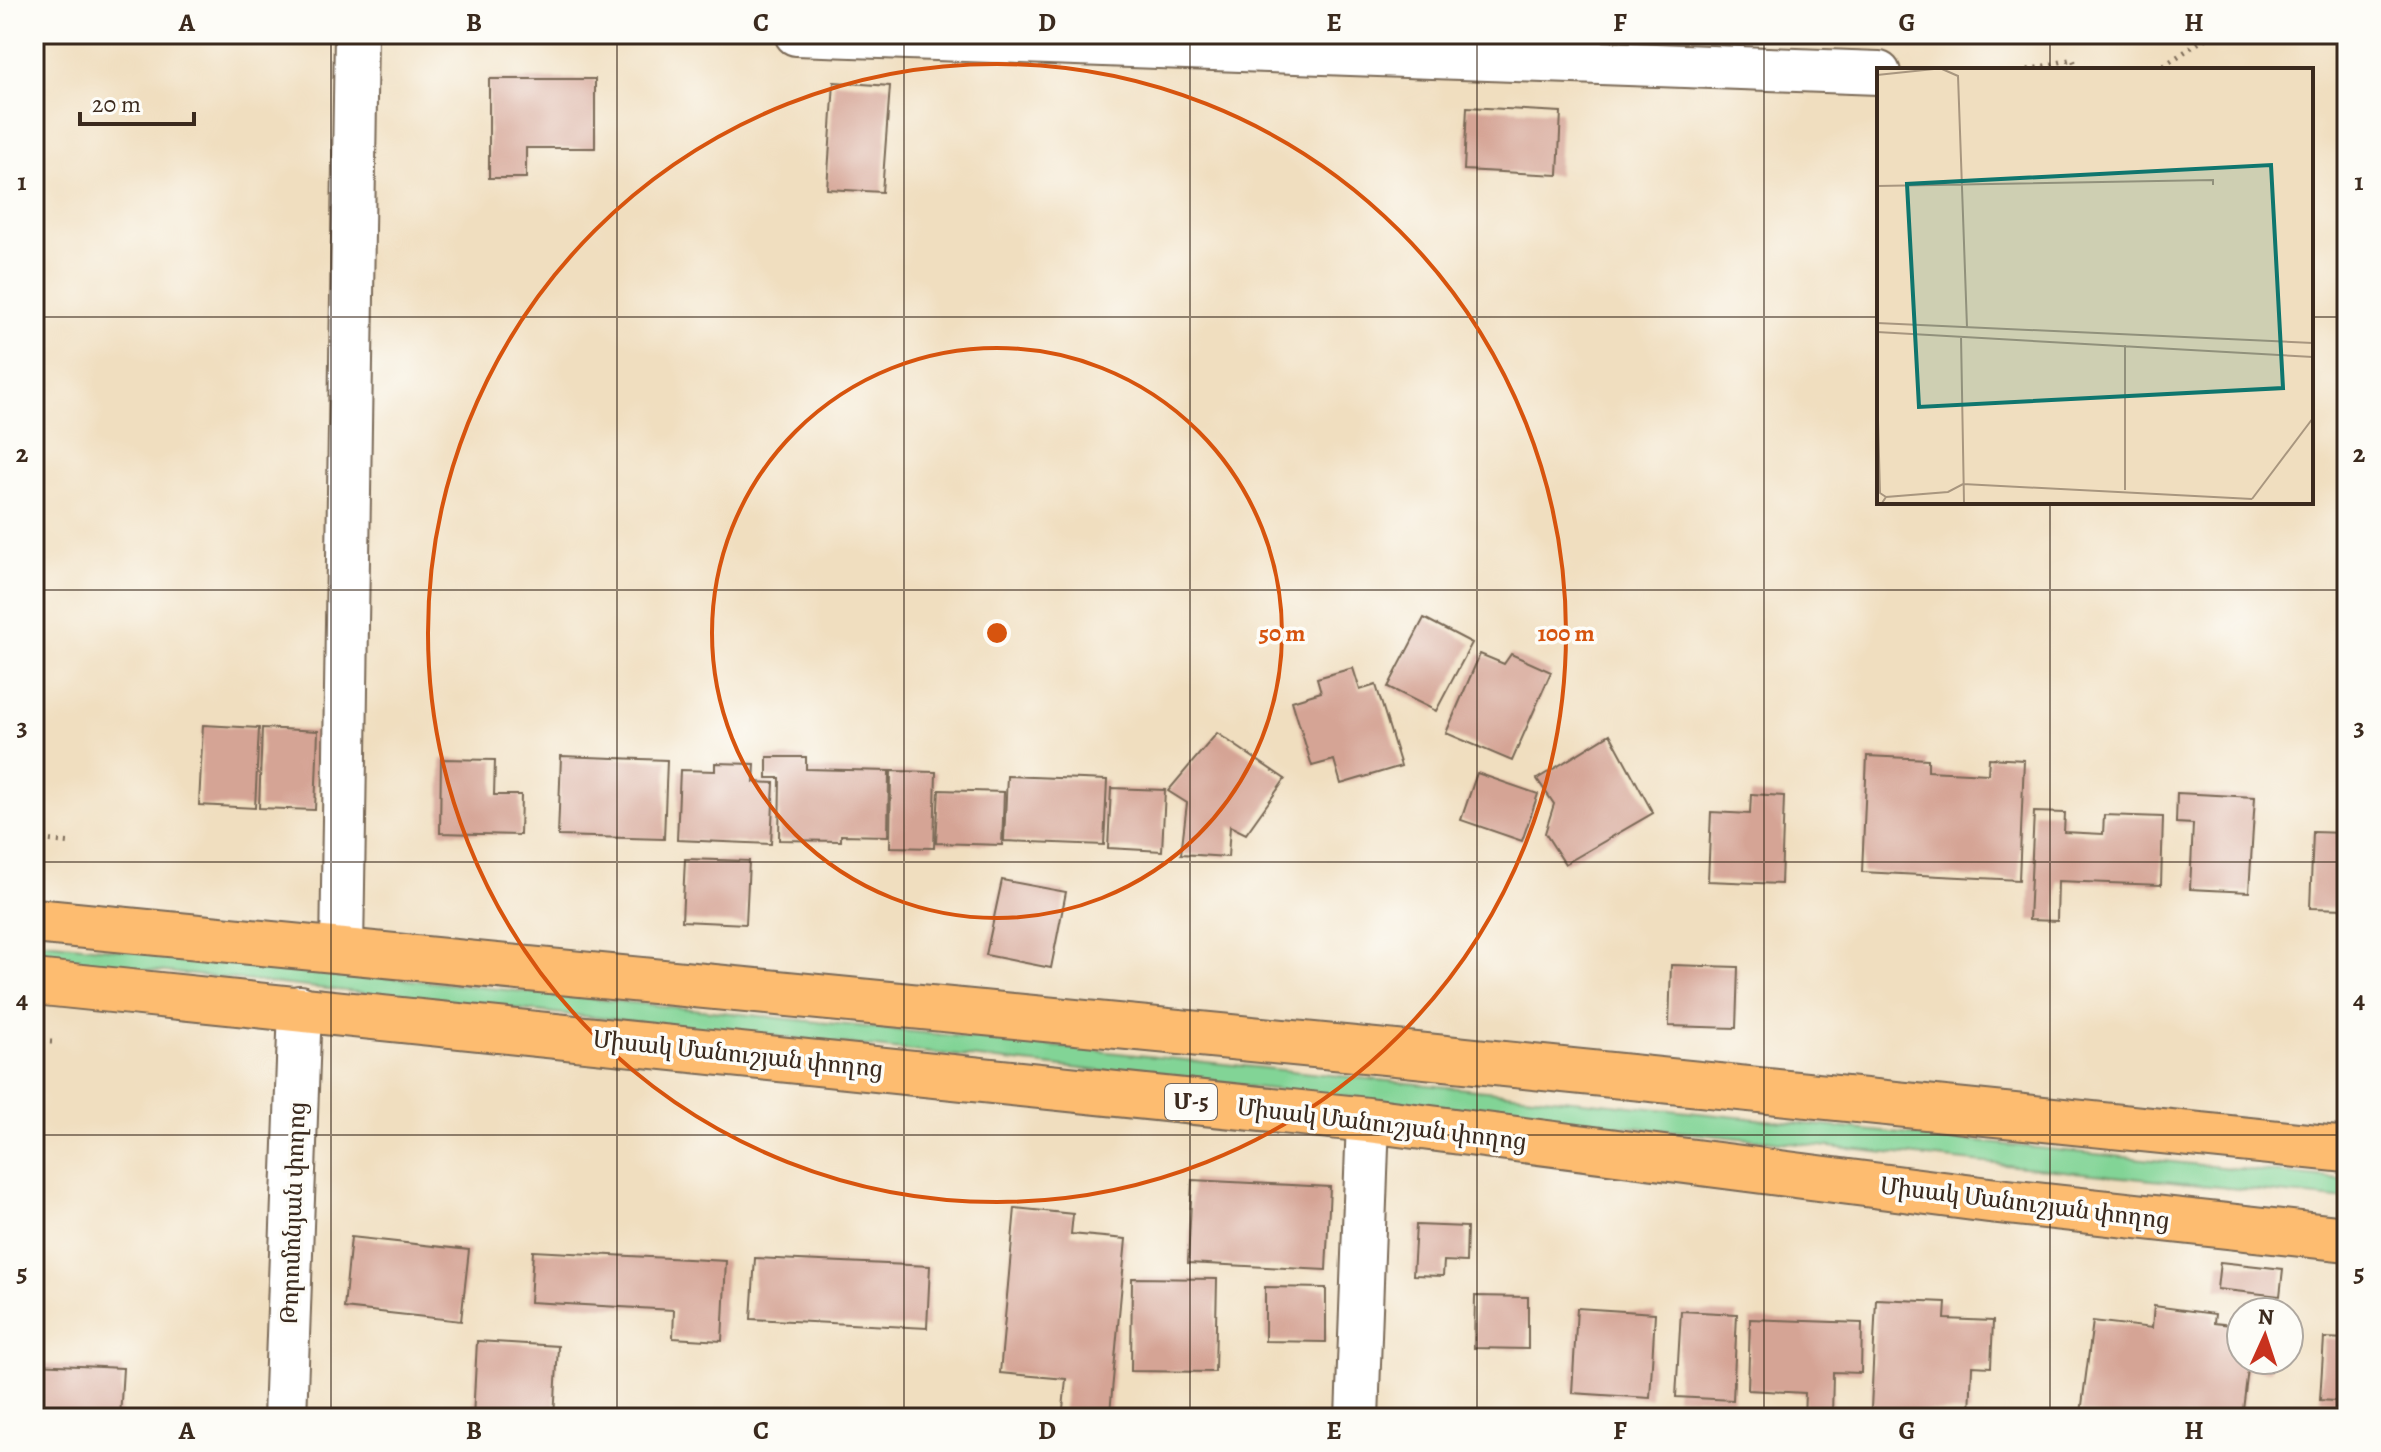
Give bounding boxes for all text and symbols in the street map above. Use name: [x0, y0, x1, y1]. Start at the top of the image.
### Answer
text: A: [178, 5, 196, 40]
text: B: [466, 5, 482, 40]
text: C: [753, 5, 769, 40]
text: D: [1038, 5, 1056, 40]
text: E: [1326, 5, 1342, 40]
text: F: [1613, 5, 1627, 40]
text: G: [1898, 5, 1916, 40]
text: H: [2184, 5, 2204, 40]
inset map: [1877, 68, 2313, 504]
scale bar: [80, 76, 194, 126]
text: 20 m: [92, 88, 141, 120]
text: 1: [17, 164, 27, 199]
text: 1: [2354, 164, 2364, 199]
text: 2: [16, 436, 29, 471]
text: 2: [2353, 436, 2366, 471]
text: 50 m: [1259, 617, 1305, 649]
text: 100 m: [1537, 617, 1595, 649]
centre of rings: [983, 619, 1011, 647]
text: 3: [16, 709, 28, 744]
text: 3: [2353, 709, 2365, 744]
text: 4: [16, 982, 28, 1017]
text: 4: [2353, 982, 2365, 1017]
street label: Միսակ Մանուշյան փողոց: [591, 1023, 885, 1085]
road number: Մ-5: [1165, 1084, 1217, 1120]
street label: Միսակ Մանուշյան փողոց: [1235, 1090, 1529, 1158]
street label: Թորոմոնյան փողոց: [273, 1101, 313, 1325]
street label: Միսակ Մանուշյան փողոց: [1878, 1169, 2172, 1237]
text: 5: [16, 1255, 28, 1290]
text: 5: [2353, 1255, 2365, 1290]
north arrow: [2225, 1296, 2305, 1376]
text: N: [2257, 1302, 2275, 1332]
text: A: [178, 1413, 196, 1448]
text: B: [466, 1413, 482, 1448]
text: C: [753, 1413, 769, 1448]
text: D: [1038, 1413, 1056, 1448]
text: E: [1326, 1413, 1342, 1448]
text: F: [1613, 1413, 1627, 1448]
text: G: [1898, 1413, 1916, 1448]
text: H: [2184, 1413, 2204, 1448]

